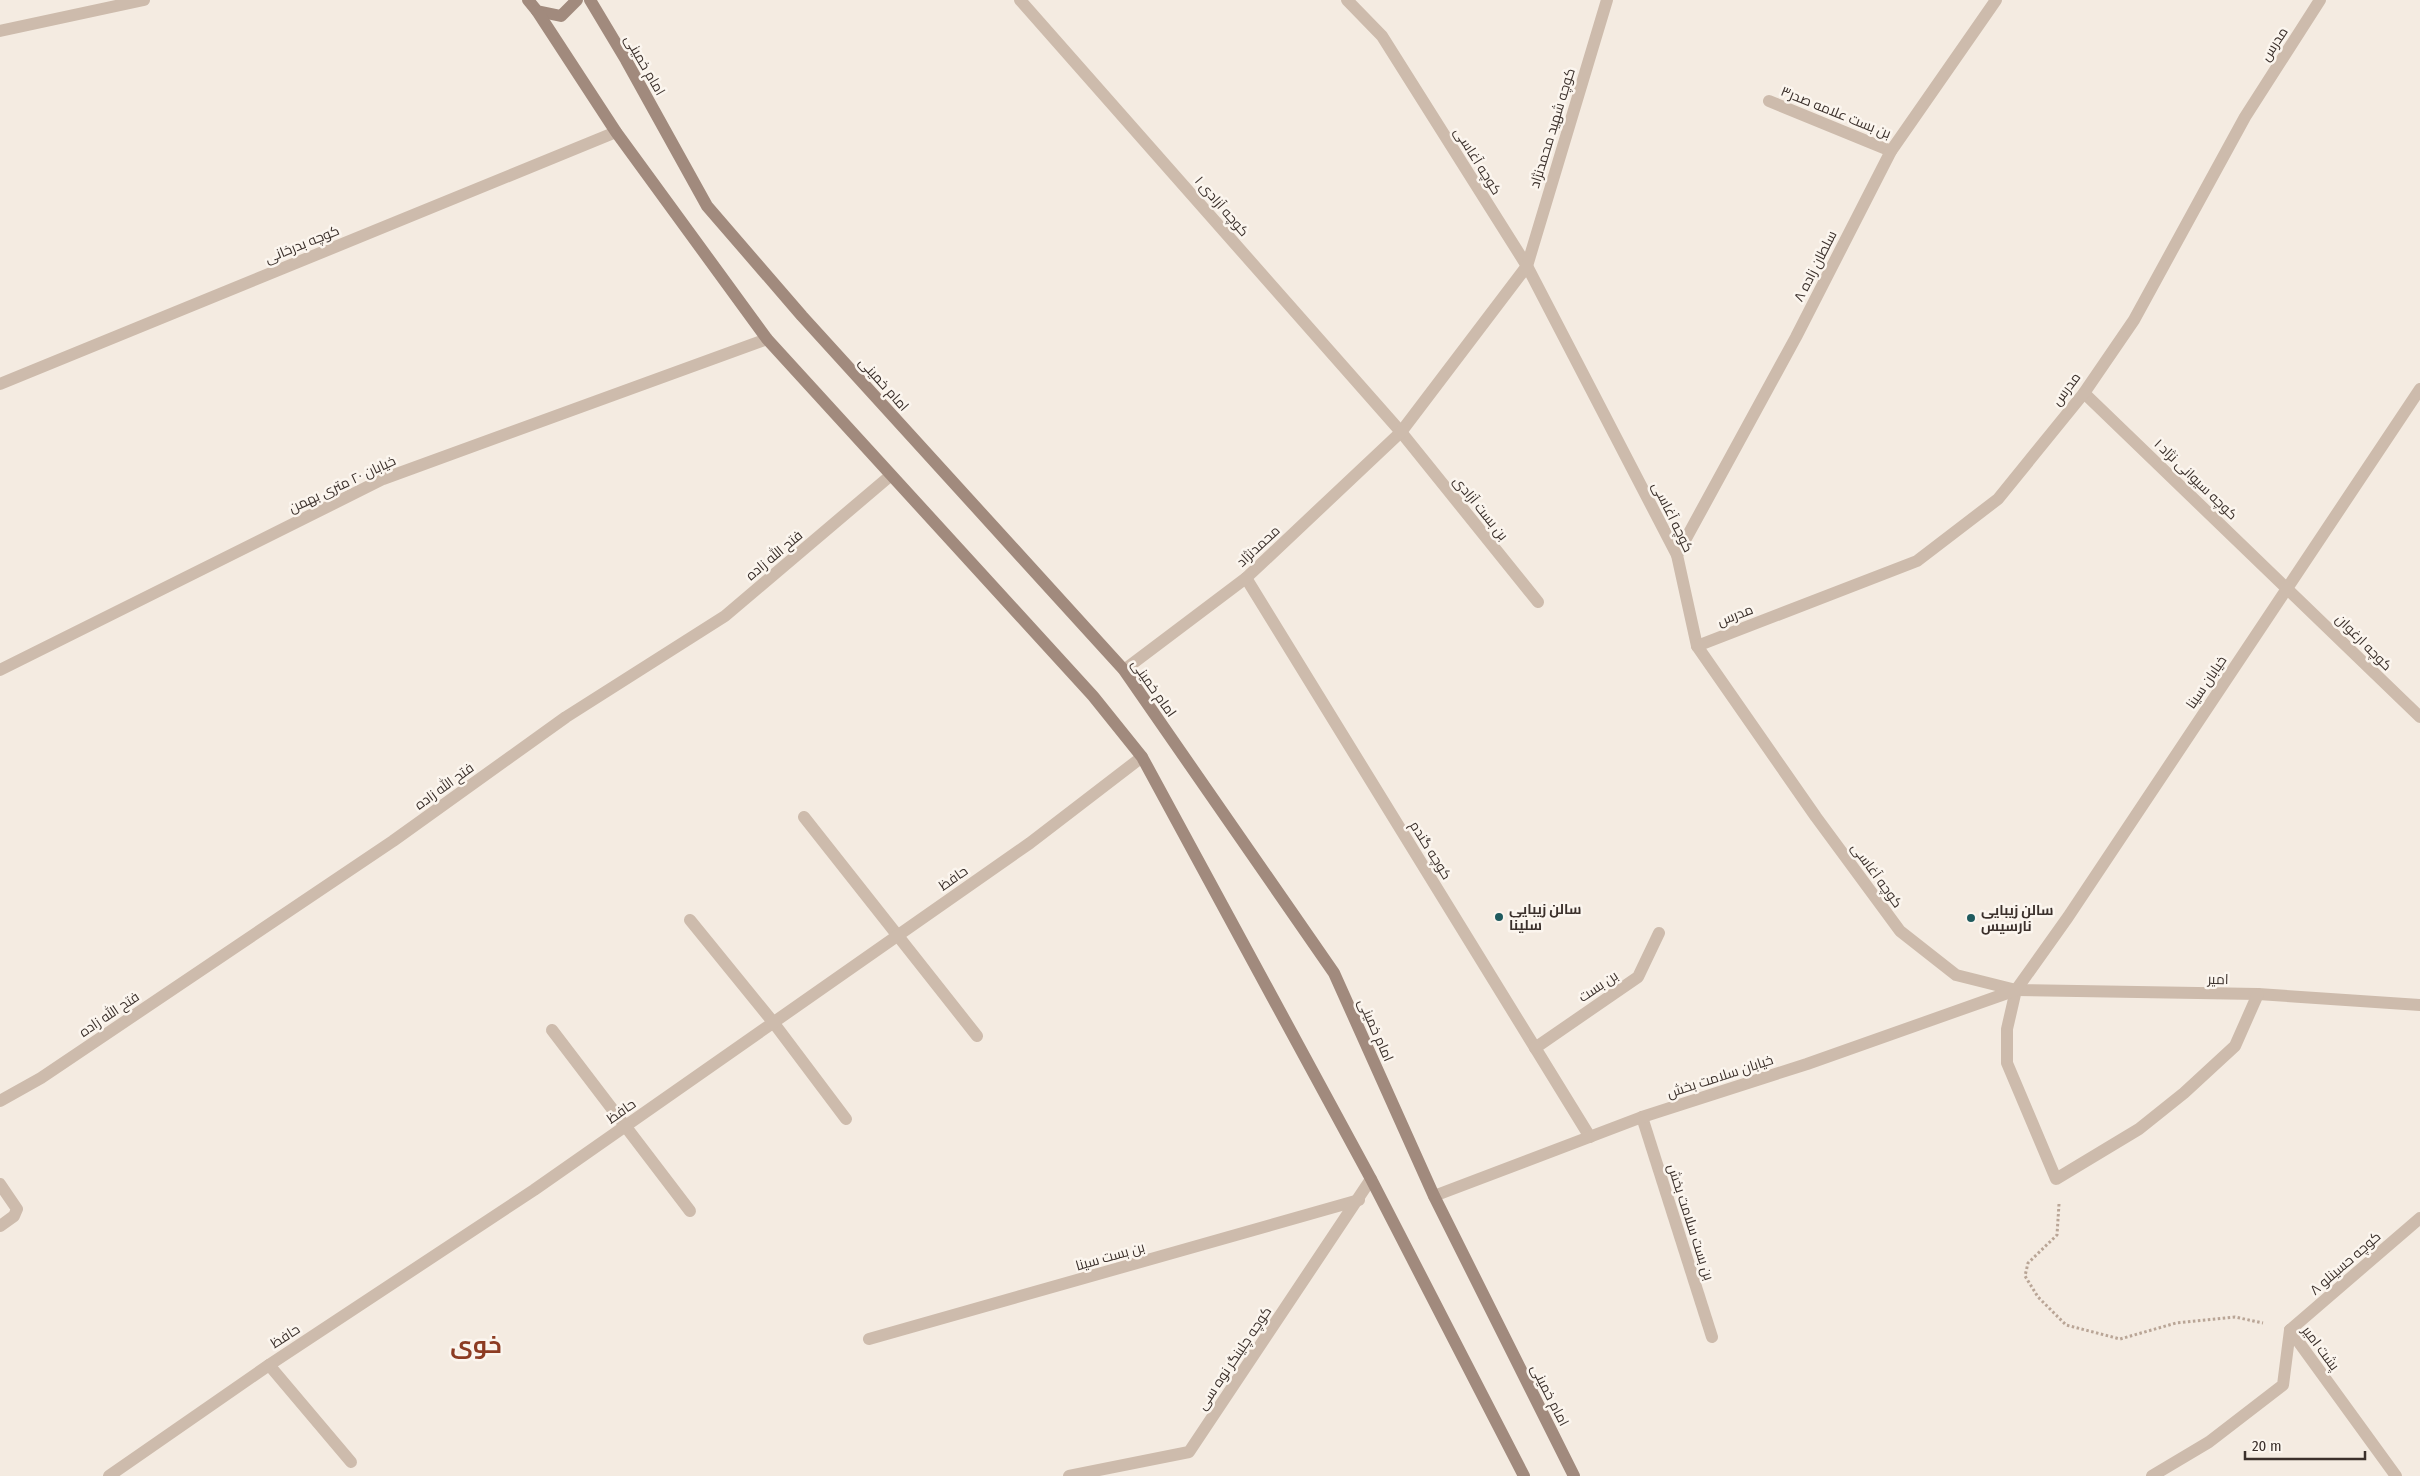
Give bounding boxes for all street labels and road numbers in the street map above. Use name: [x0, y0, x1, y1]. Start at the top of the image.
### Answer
street label: مدرس: [2257, 24, 2292, 64]
street label: امام خمینی: [620, 32, 669, 99]
street label: کوچه شهید محمدنژاد: [1526, 66, 1580, 190]
street label: بن بست علامه صدر۳: [1778, 83, 1893, 142]
street label: کوچه آغاسی: [1449, 124, 1505, 199]
street label: کوچه آزادی ۱: [1190, 173, 1252, 241]
street label: کوچه بدرخانی: [262, 222, 342, 268]
street label: سلطان زاده ۸: [1790, 228, 1841, 305]
street label: امام خمینی: [854, 354, 912, 416]
street label: مدرس: [2048, 369, 2084, 409]
street label: کوچه سیوانی نژاد ۱: [2150, 435, 2241, 524]
street label: خیابان ۲۰ متری بهمن: [286, 452, 398, 517]
street label: بن بست آزادی: [1450, 473, 1512, 544]
street label: کوچه آغاسی: [1647, 479, 1697, 556]
street label: محمدنژاد: [1233, 522, 1283, 571]
street label: فتح الله زاده: [742, 526, 806, 584]
street label: مدرس: [1715, 601, 1756, 630]
street label: کوچه ارغوان: [2331, 611, 2395, 675]
street label: خیابان سینا: [2182, 652, 2230, 712]
street label: امام خمینی: [1127, 656, 1180, 721]
street label: فتح الله زاده: [411, 758, 477, 814]
street label: کوچه گندم: [1405, 818, 1455, 883]
street label: کوچه آغاسی: [1847, 839, 1906, 912]
street label: حافظ: [935, 862, 971, 894]
street label: بن بست: [1575, 967, 1621, 1006]
street label: امیر: [2206, 971, 2229, 988]
street label: فتح الله زاده: [75, 987, 143, 1041]
street label: امام خمینی: [1353, 996, 1397, 1065]
street label: خیابان سلامت بخش: [1665, 1051, 1775, 1102]
street label: حافظ: [603, 1095, 639, 1127]
street label: بن بست سلامت بخش: [1664, 1162, 1717, 1283]
street label: کوچه حسینلو ۸: [2306, 1228, 2385, 1300]
street label: بن بست سینا: [1074, 1238, 1147, 1274]
street label: کوچه چلینگر نوه سی: [1194, 1303, 1276, 1414]
street label: حافظ: [267, 1321, 303, 1352]
street label: پشت امیر: [2297, 1322, 2343, 1375]
street label: امام خمینی: [1526, 1362, 1572, 1429]

